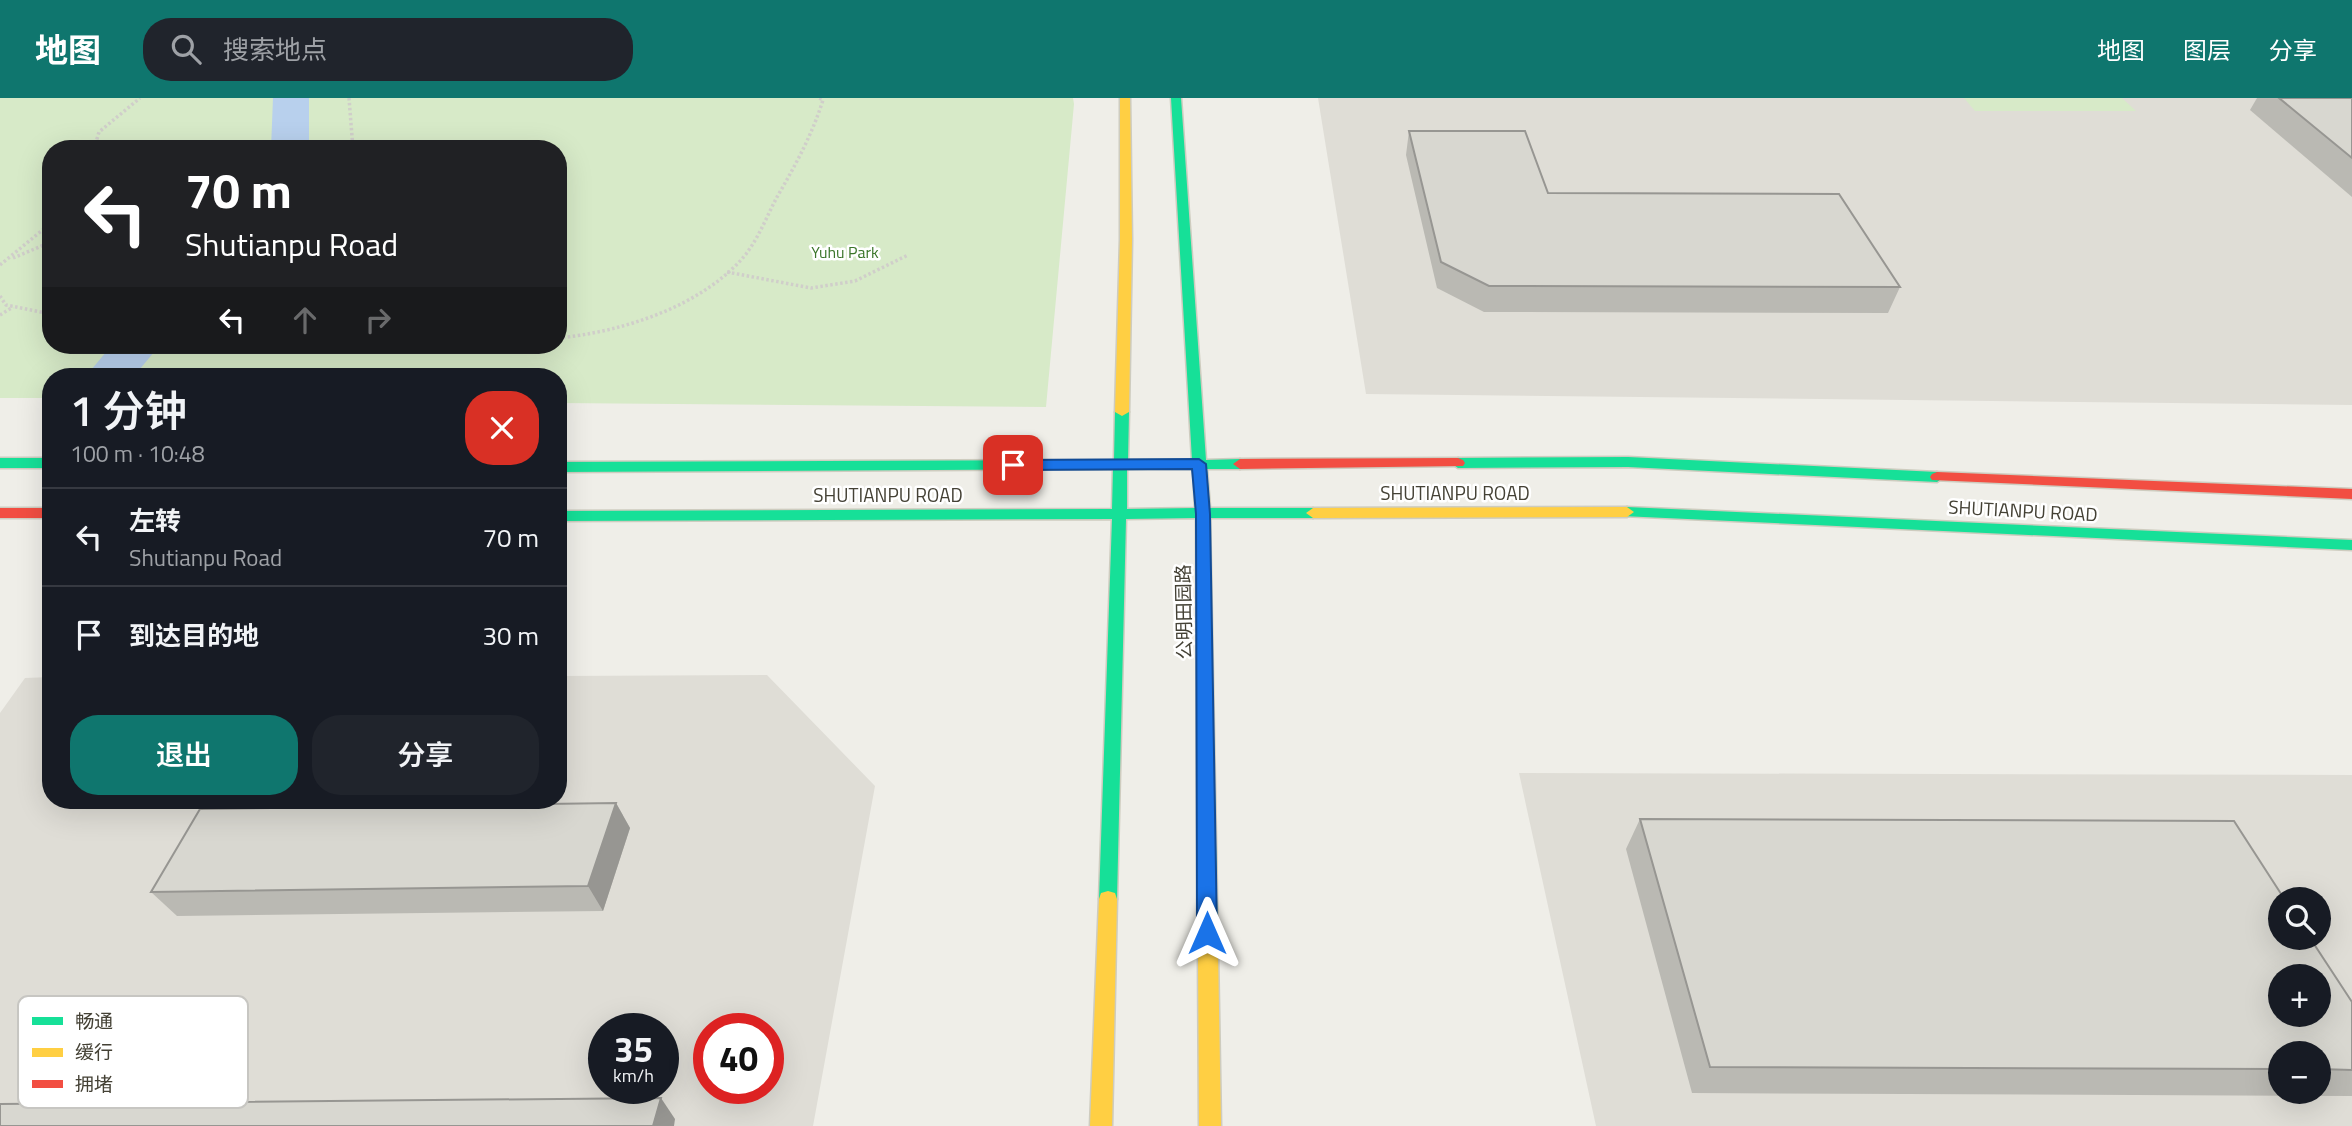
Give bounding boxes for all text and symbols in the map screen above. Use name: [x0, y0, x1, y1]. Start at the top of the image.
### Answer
search box: [143, 18, 633, 81]
text: 地图: [35, 25, 101, 75]
icon: search: [167, 30, 205, 68]
text: 搜索地点: [223, 30, 327, 69]
text: 地图: [2097, 32, 2145, 68]
text: 图层: [2183, 32, 2231, 68]
text: 分享: [2269, 32, 2317, 68]
text: 70 m: [185, 152, 292, 227]
icon: left: [70, 168, 161, 259]
text: Shutianpu Road: [185, 220, 398, 268]
park label: Yuhu Park: [811, 240, 879, 264]
icon: left: [213, 301, 251, 339]
icon: ahead: [286, 301, 324, 339]
icon: right: [359, 301, 397, 339]
text: 1 分钟: [70, 378, 187, 442]
button: close: [465, 391, 539, 465]
pin: [983, 435, 1043, 495]
text: 100 m · 10:48: [70, 436, 205, 471]
icon: arrive: [994, 446, 1032, 484]
street label: SHUTIANPU ROAD: [1380, 478, 1530, 507]
street label: SHUTIANPU ROAD: [813, 480, 963, 509]
street label: SHUTIANPU ROAD: [1948, 492, 2098, 528]
text: 左转: [129, 501, 181, 540]
icon: left: [70, 518, 108, 556]
text: 70 m: [482, 518, 539, 557]
text: Shutianpu Road: [129, 540, 282, 575]
street label: 公明田园路: [1168, 564, 1198, 660]
icon: arrive: [70, 616, 108, 654]
text: 到达目的地: [129, 616, 259, 655]
text: 30 m: [482, 616, 539, 655]
button: 退出: [70, 715, 298, 795]
button: 分享: [312, 715, 539, 795]
map controls: [2268, 887, 2331, 1104]
button: search: [2268, 887, 2331, 950]
position arrow: [1170, 896, 1244, 970]
button: +: [2268, 964, 2331, 1027]
legend: [18, 996, 248, 1108]
text: 畅通: [75, 1006, 113, 1035]
speed limit sign: 40: [693, 1013, 784, 1104]
text: 35: [614, 1022, 653, 1076]
text: 缓行: [75, 1037, 113, 1066]
button: −: [2268, 1041, 2331, 1104]
text: km/h: [613, 1062, 654, 1089]
text: 拥堵: [75, 1069, 113, 1098]

